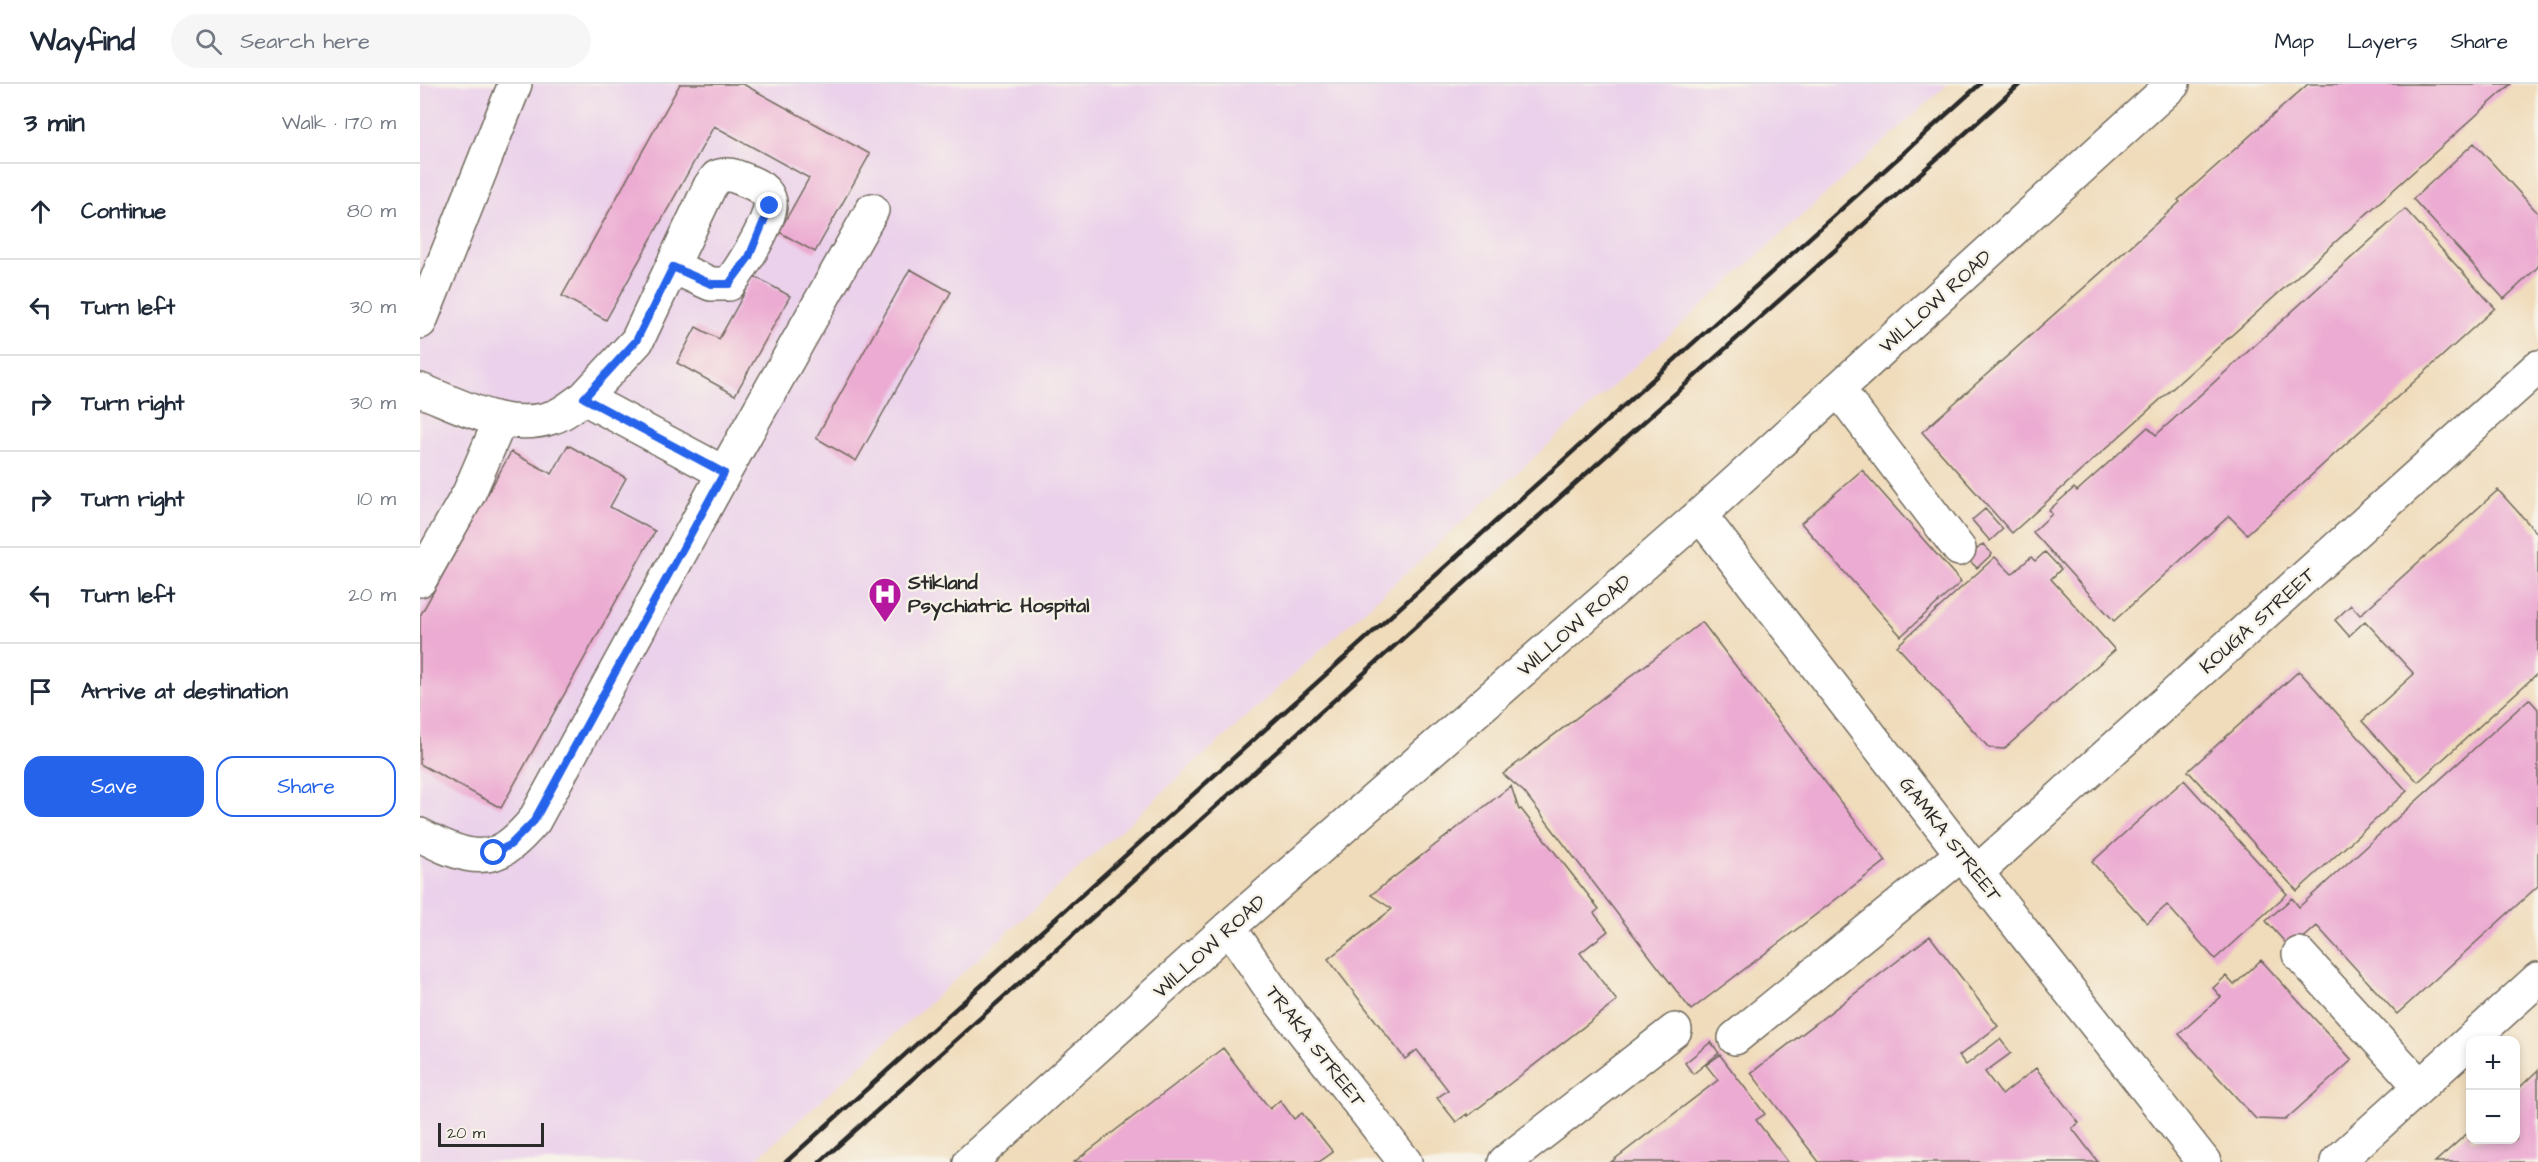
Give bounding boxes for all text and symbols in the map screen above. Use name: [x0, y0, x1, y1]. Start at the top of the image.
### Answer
search box: [171, 14, 591, 68]
text: Wayfind: [30, 22, 135, 61]
icon: search: [192, 25, 225, 58]
text: Search here: [240, 26, 370, 57]
text: Map: [2274, 27, 2314, 56]
text: Layers: [2347, 27, 2417, 56]
text: Share: [2450, 27, 2508, 56]
text: 3 min: [24, 105, 85, 141]
text: Walk · 170 m: [282, 109, 396, 137]
route end: [756, 192, 782, 218]
icon: ahead: [24, 195, 57, 228]
text: Continue: [81, 196, 166, 227]
text: 80 m: [347, 197, 396, 225]
street label: WILLOW ROAD: [1873, 243, 1998, 360]
icon: left: [24, 291, 57, 324]
text: Turn left: [81, 292, 175, 323]
text: 30 m: [350, 293, 396, 321]
icon: right: [24, 387, 57, 420]
text: Turn right: [81, 388, 184, 419]
text: 30 m: [350, 389, 396, 417]
icon: right: [24, 483, 57, 516]
text: Turn right: [81, 484, 184, 515]
text: 10 m: [357, 485, 396, 513]
street label: KOUGA STREET: [2194, 561, 2322, 680]
street label: WILLOW ROAD: [1511, 568, 1638, 683]
place label: Stikland Psychiatric Hospital: [907, 569, 1089, 621]
hospital icon: Stikland Psychiatric Hospital: [867, 576, 903, 623]
icon: left: [24, 579, 57, 612]
text: Turn left: [81, 580, 175, 611]
text: 20 m: [348, 581, 396, 609]
icon: arrive: [24, 675, 57, 708]
text: Arrive at destination: [81, 676, 288, 707]
button: Save: [24, 756, 204, 817]
button: Share: [216, 756, 396, 817]
street label: GAMKA STREET: [1892, 771, 2008, 908]
route start: [480, 839, 506, 865]
street label: WILLOW ROAD: [1147, 888, 1272, 1005]
street label: TRAKA STREET: [1259, 980, 1372, 1114]
map controls: [2466, 1036, 2520, 1144]
button: +: [2466, 1036, 2520, 1090]
button: −: [2466, 1090, 2520, 1144]
scale bar: [438, 1120, 544, 1148]
text: 20 m: [447, 1122, 485, 1144]

